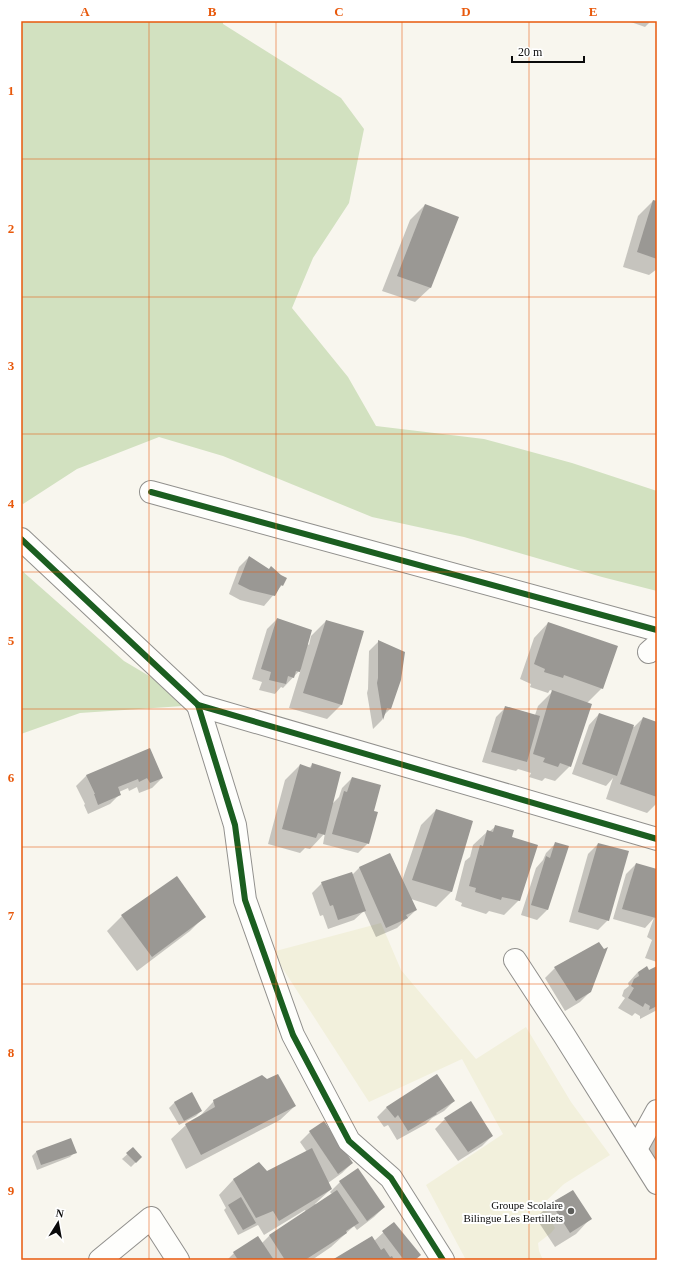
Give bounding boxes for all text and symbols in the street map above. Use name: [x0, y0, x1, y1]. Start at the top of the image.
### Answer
text: A: [80, 4, 90, 19]
text: B: [208, 4, 217, 19]
text: C: [334, 4, 344, 19]
text: D: [461, 4, 471, 19]
text: E: [589, 4, 597, 19]
scale bar: [512, 38, 584, 64]
text: 20 m: [518, 45, 543, 59]
text: 1: [8, 83, 14, 98]
text: 2: [8, 221, 14, 236]
text: 3: [8, 358, 15, 373]
text: 4: [8, 496, 15, 511]
text: 5: [8, 633, 15, 648]
text: 6: [8, 770, 15, 785]
text: 7: [8, 908, 15, 923]
text: 8: [8, 1045, 15, 1060]
text: 9: [8, 1183, 15, 1198]
place label: Groupe Scolaire Bilingue Les Bertillets: [463, 1199, 563, 1224]
north arrow: [38, 1203, 78, 1243]
marker: Groupe Scolaire Bilingue Les Bertillets: [566, 1206, 576, 1216]
text: N: [55, 1207, 65, 1220]

